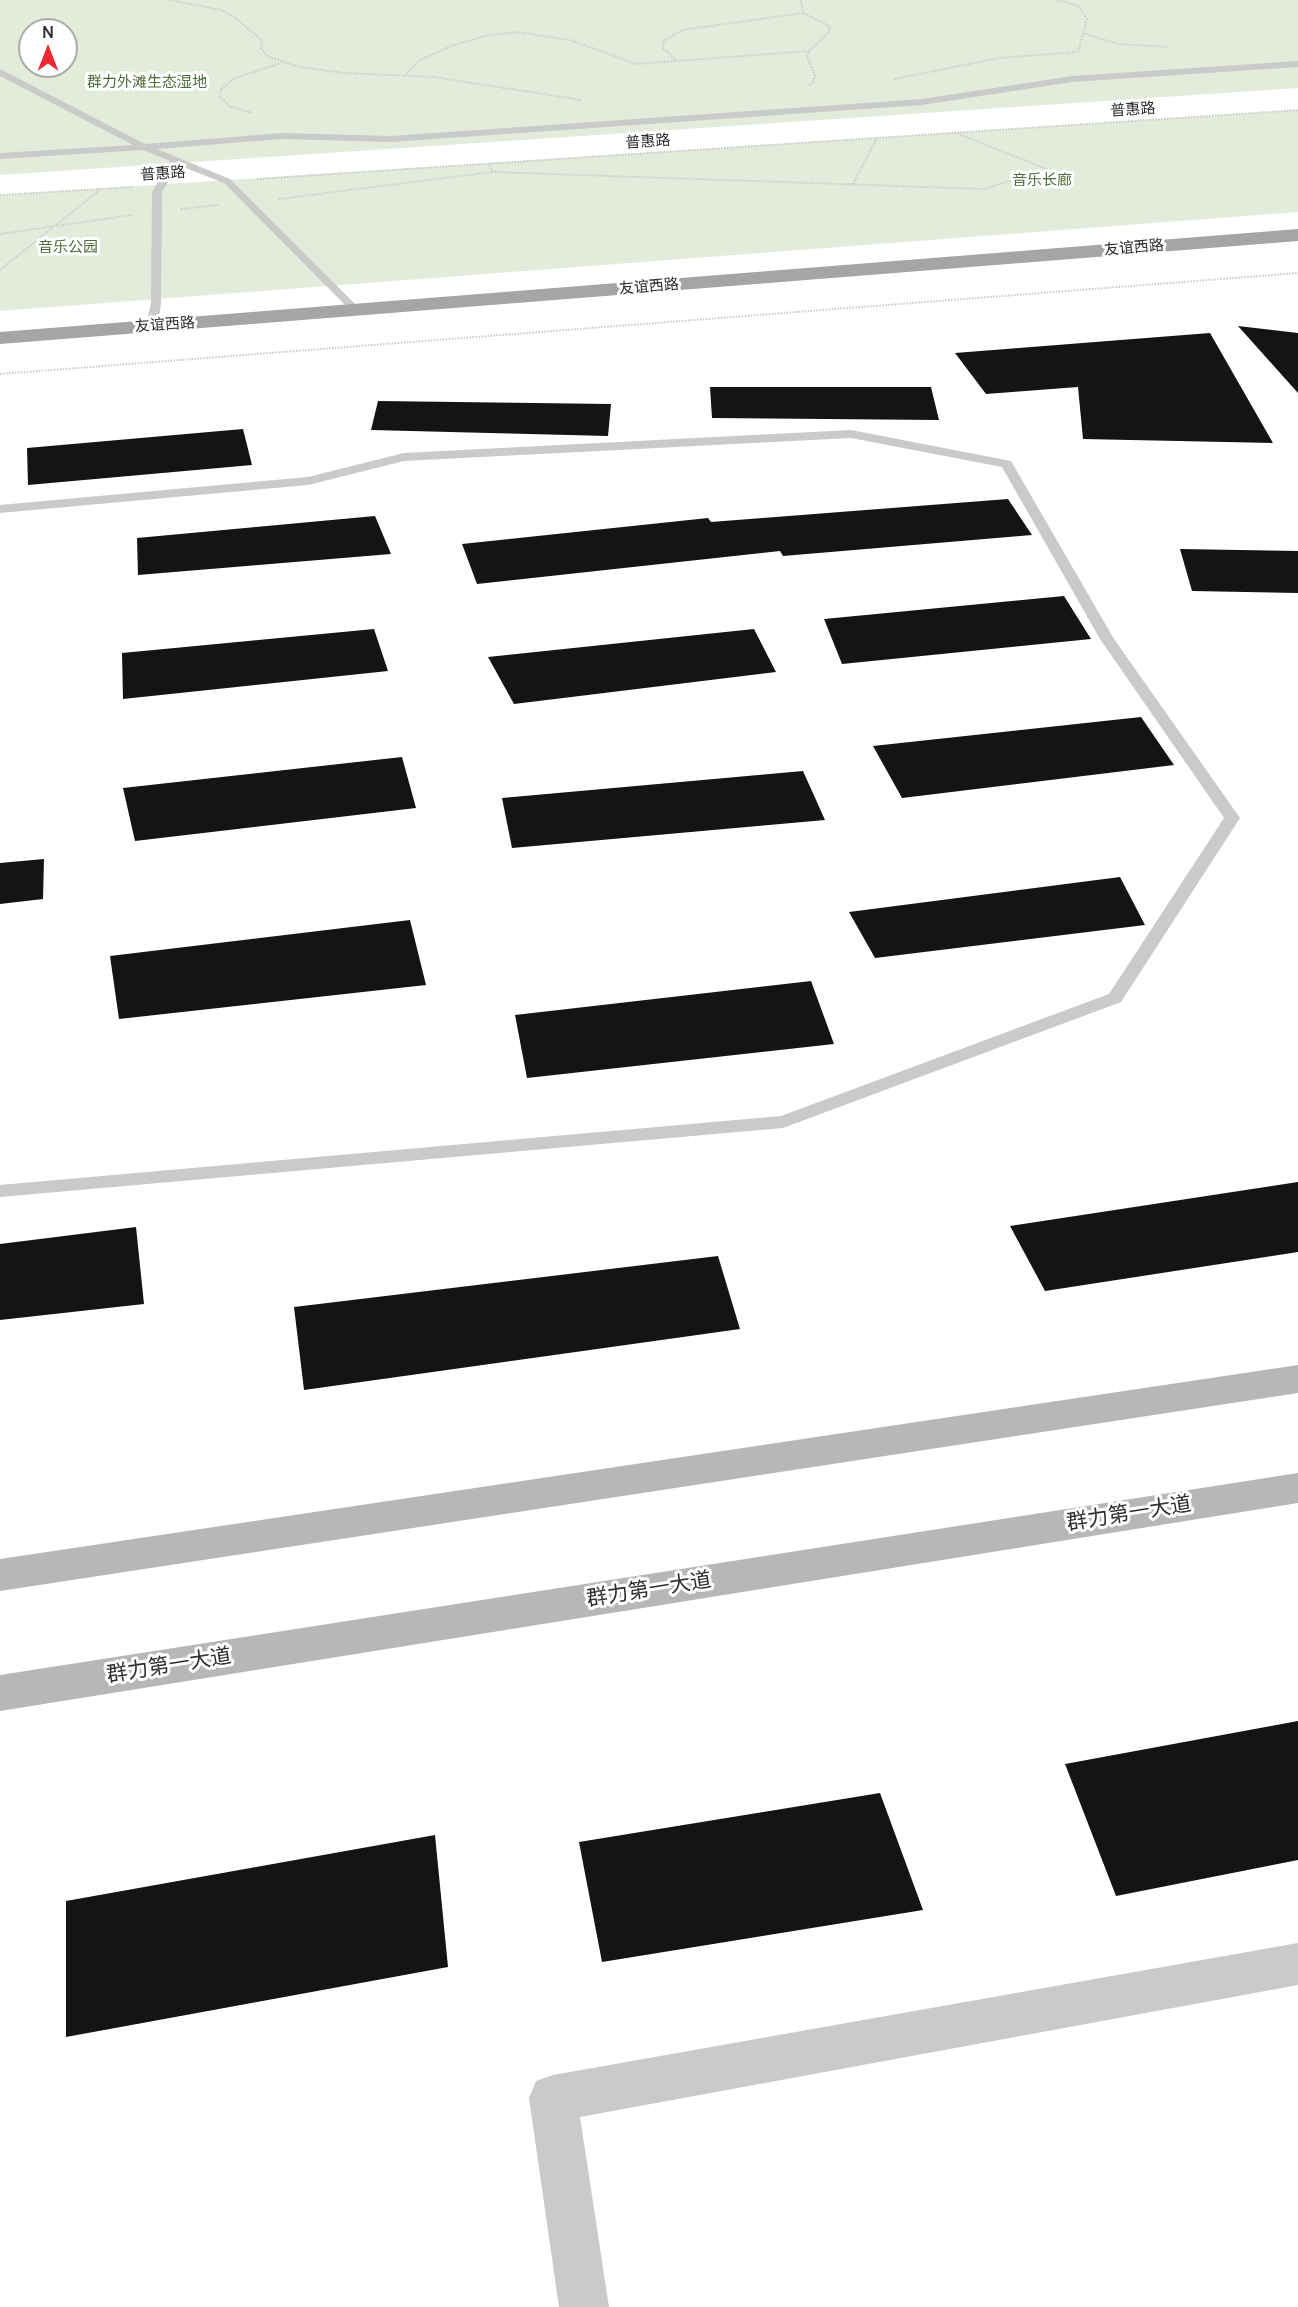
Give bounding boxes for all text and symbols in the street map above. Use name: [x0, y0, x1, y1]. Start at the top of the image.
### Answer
north arrow: [18, 18, 78, 78]
text: N: [42, 21, 54, 43]
park label: 群力外滩生态湿地: [87, 74, 207, 92]
street label: 普惠路: [1110, 99, 1156, 121]
street label: 普惠路: [625, 131, 671, 153]
street label: 普惠路: [140, 163, 186, 185]
park label: 音乐长廊: [1012, 172, 1072, 190]
street label: 友谊西路: [1103, 236, 1165, 260]
park label: 音乐公园: [38, 239, 98, 257]
street label: 友谊西路: [618, 275, 680, 299]
street label: 友谊西路: [134, 314, 196, 336]
street label: 群力第一大道: [1065, 1492, 1193, 1536]
street label: 群力第一大道: [585, 1568, 713, 1612]
street label: 群力第一大道: [105, 1644, 233, 1688]

